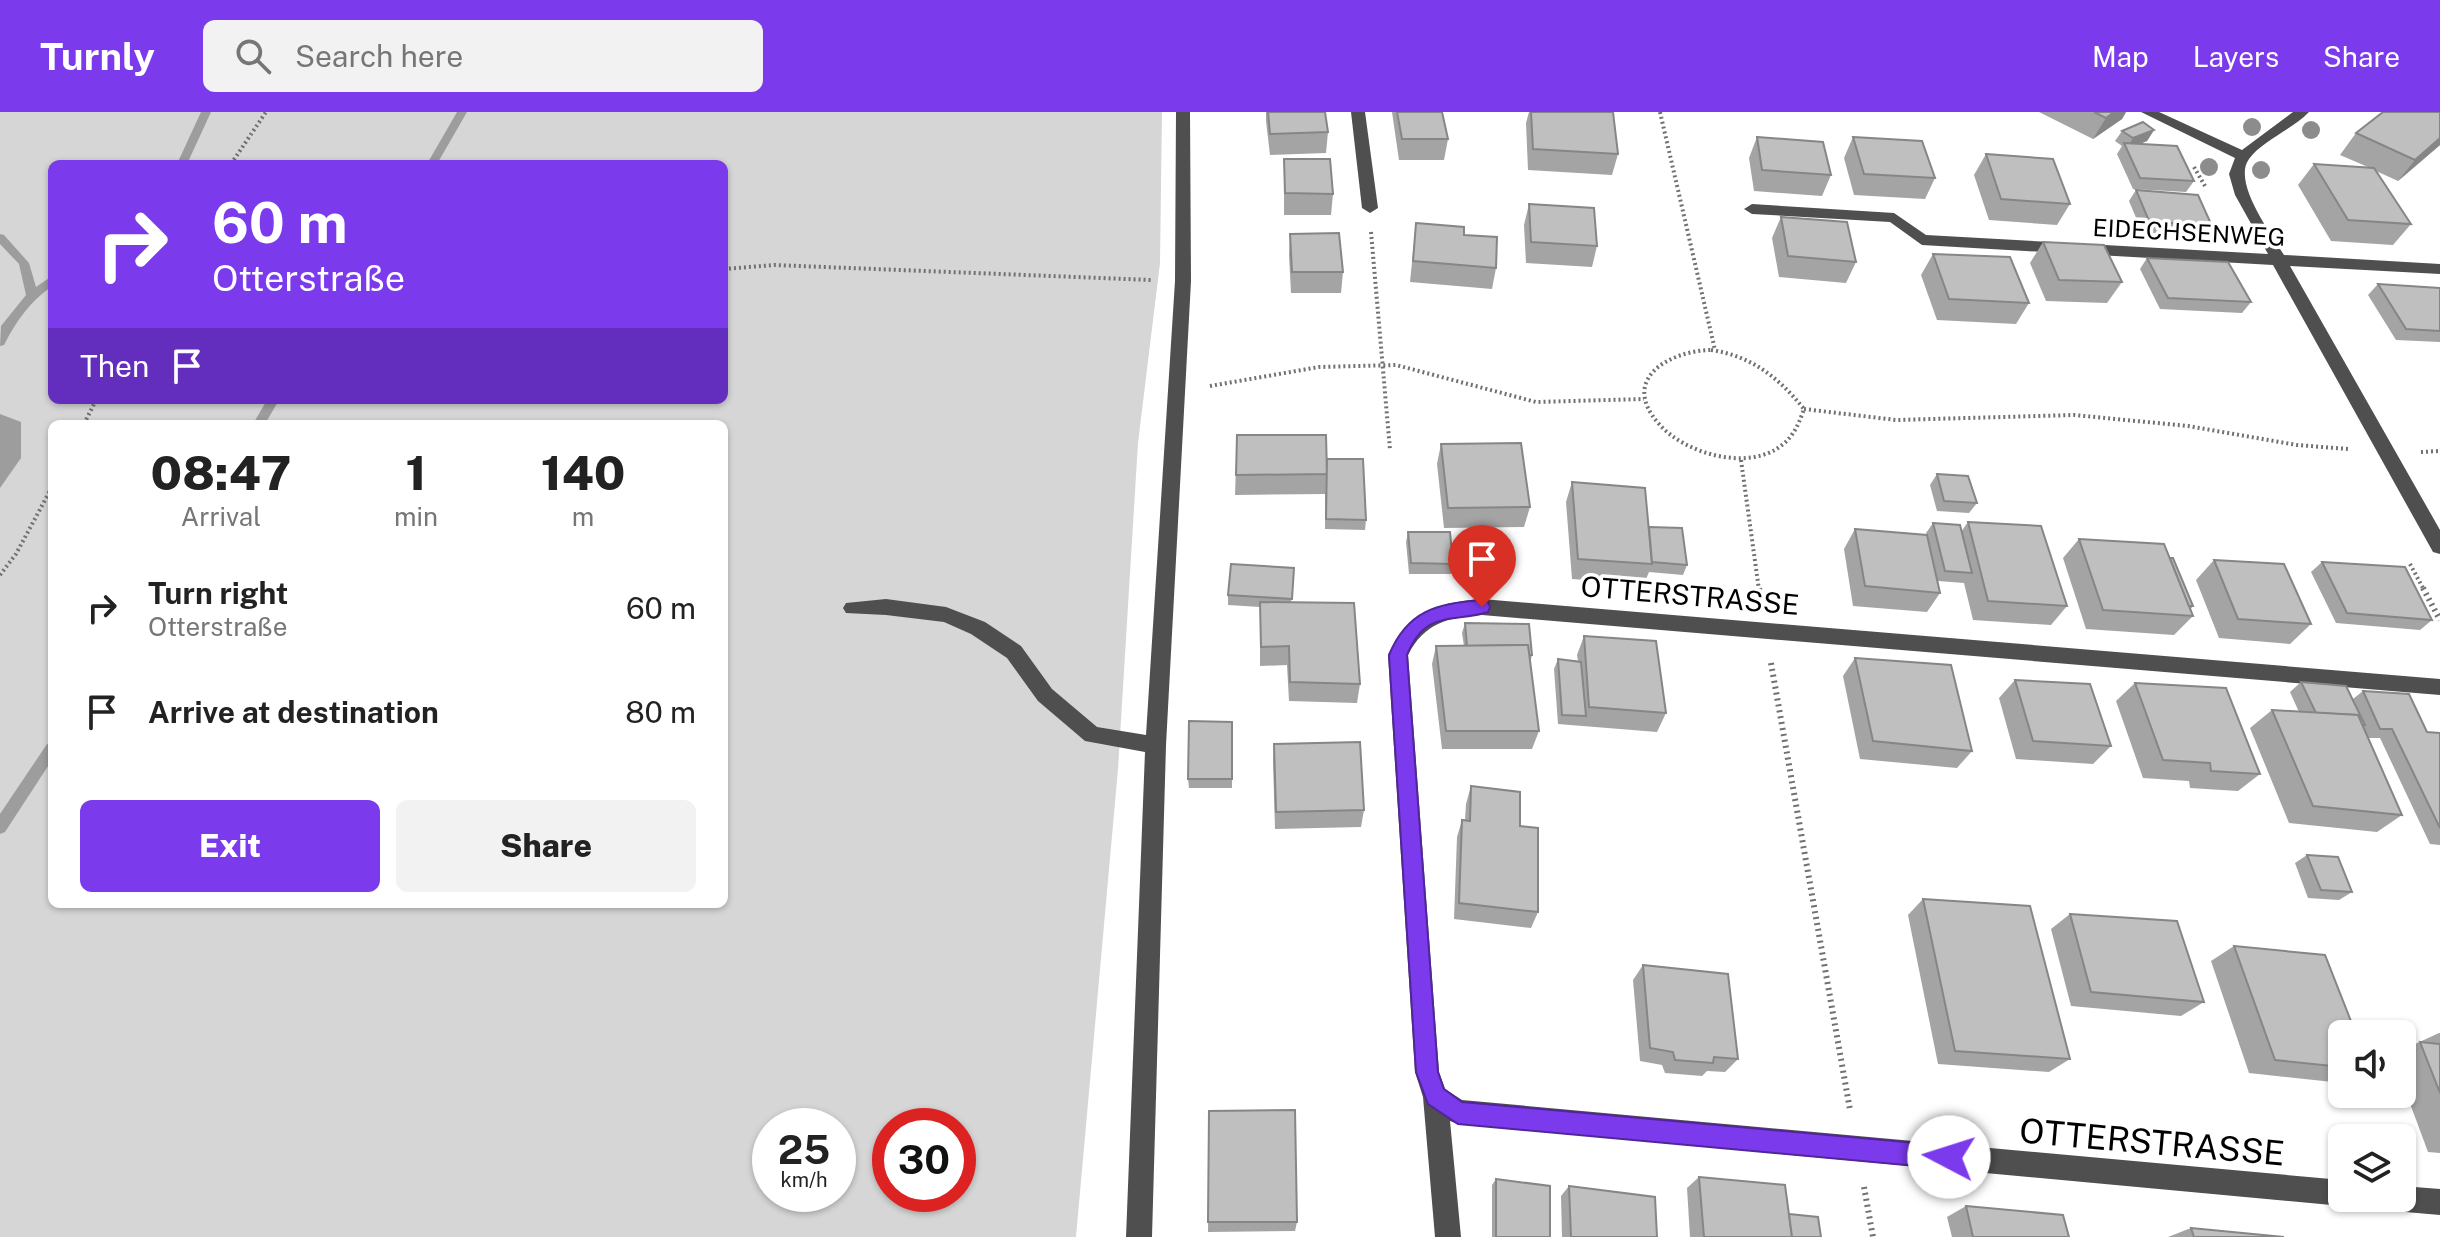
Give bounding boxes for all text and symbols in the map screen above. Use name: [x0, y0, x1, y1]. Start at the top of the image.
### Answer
search box: [203, 20, 763, 92]
text: Turnly: [40, 34, 155, 79]
icon: search: [231, 34, 275, 78]
text: Search here: [295, 38, 463, 74]
text: Map: [2092, 40, 2149, 73]
text: Layers: [2193, 40, 2279, 73]
text: Share: [2323, 40, 2400, 73]
text: 60 m: [212, 190, 348, 256]
icon: right: [80, 192, 184, 296]
street label: EIDECHSENWEG: [2092, 213, 2286, 251]
text: Otterstraße: [212, 257, 405, 299]
icon: arrive: [165, 344, 209, 388]
text: Then: [80, 348, 149, 384]
text: 08:47: [151, 444, 291, 501]
text: 1: [406, 444, 427, 501]
text: 140: [541, 444, 625, 501]
text: Arrival: [181, 501, 261, 532]
text: min: [394, 501, 438, 532]
text: m: [572, 501, 594, 532]
pin: [1448, 525, 1516, 607]
icon: arrive: [1460, 537, 1504, 581]
street label: OTTERSTRASSE: [1579, 569, 1801, 621]
text: Turn right: [148, 575, 288, 611]
icon: right: [80, 586, 124, 630]
text: 60 m: [626, 590, 696, 626]
text: Otterstraße: [148, 611, 287, 642]
icon: arrive: [80, 690, 124, 734]
text: Arrive at destination: [148, 694, 439, 730]
text: 80 m: [625, 694, 696, 730]
button: Exit: [80, 800, 380, 892]
button: Share: [396, 800, 696, 892]
map controls: [2328, 1020, 2416, 1212]
button: sound: [2328, 1020, 2416, 1108]
speed limit sign: 30: [872, 1108, 976, 1212]
street label: OTTERSTRASSE: [2018, 1110, 2286, 1174]
position arrow: [1907, 1115, 1991, 1199]
button: layers: [2328, 1124, 2416, 1212]
text: 25: [778, 1126, 830, 1173]
text: km/h: [780, 1168, 828, 1192]

